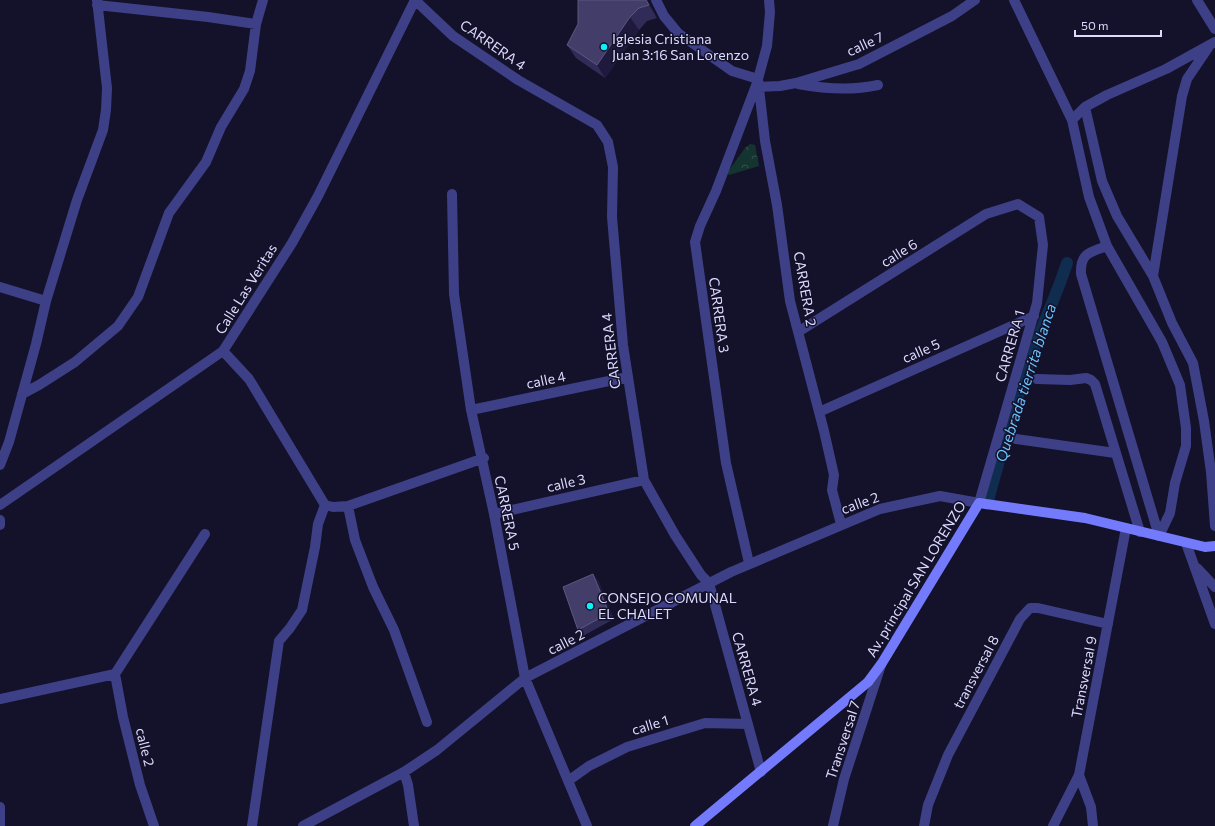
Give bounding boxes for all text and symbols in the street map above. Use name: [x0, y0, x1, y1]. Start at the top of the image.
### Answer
scale bar: [1075, 12, 1161, 38]
street label: CARRERA 4: [457, 16, 530, 74]
text: 50 m: [1081, 18, 1109, 32]
street label: calle 7: [844, 28, 886, 59]
place label: Iglesia Cristiana Juan 3:16 San Lorenzo: [612, 30, 749, 63]
marker: Iglesia Cristiana Juan 3:16 San Lorenzo: [599, 42, 609, 52]
street label: calle 6: [877, 235, 920, 270]
street label: Calle Las Veritas: [211, 241, 280, 337]
street label: CARRERA 2: [791, 250, 820, 328]
street label: CARRERA 3: [706, 276, 733, 354]
water label: Quebrada tierrita blanca: [991, 301, 1059, 464]
street label: CARRERA 1: [991, 308, 1028, 384]
street label: CARRERA 4: [597, 312, 624, 390]
street label: calle 5: [899, 335, 942, 366]
street label: calle 4: [525, 367, 568, 392]
street label: calle 3: [545, 470, 587, 495]
street label: CARRERA 5: [491, 474, 524, 552]
street label: calle 2: [839, 488, 881, 517]
street label: Av. principal SAN LORENZO: [862, 498, 969, 660]
place label: CONSEJO COMUNAL EL CHALET: [598, 589, 737, 622]
marker: CONSEJO COMUNAL EL CHALET: [585, 601, 595, 611]
street label: calle 2: [544, 625, 587, 658]
street label: CARRERA 4: [729, 630, 766, 709]
street label: transversal 8: [949, 632, 1002, 711]
street label: Transversal 9: [1067, 635, 1100, 719]
street label: Transversal 7: [822, 698, 863, 781]
street label: calle 1: [629, 711, 670, 738]
street label: calle 2: [132, 726, 159, 768]

